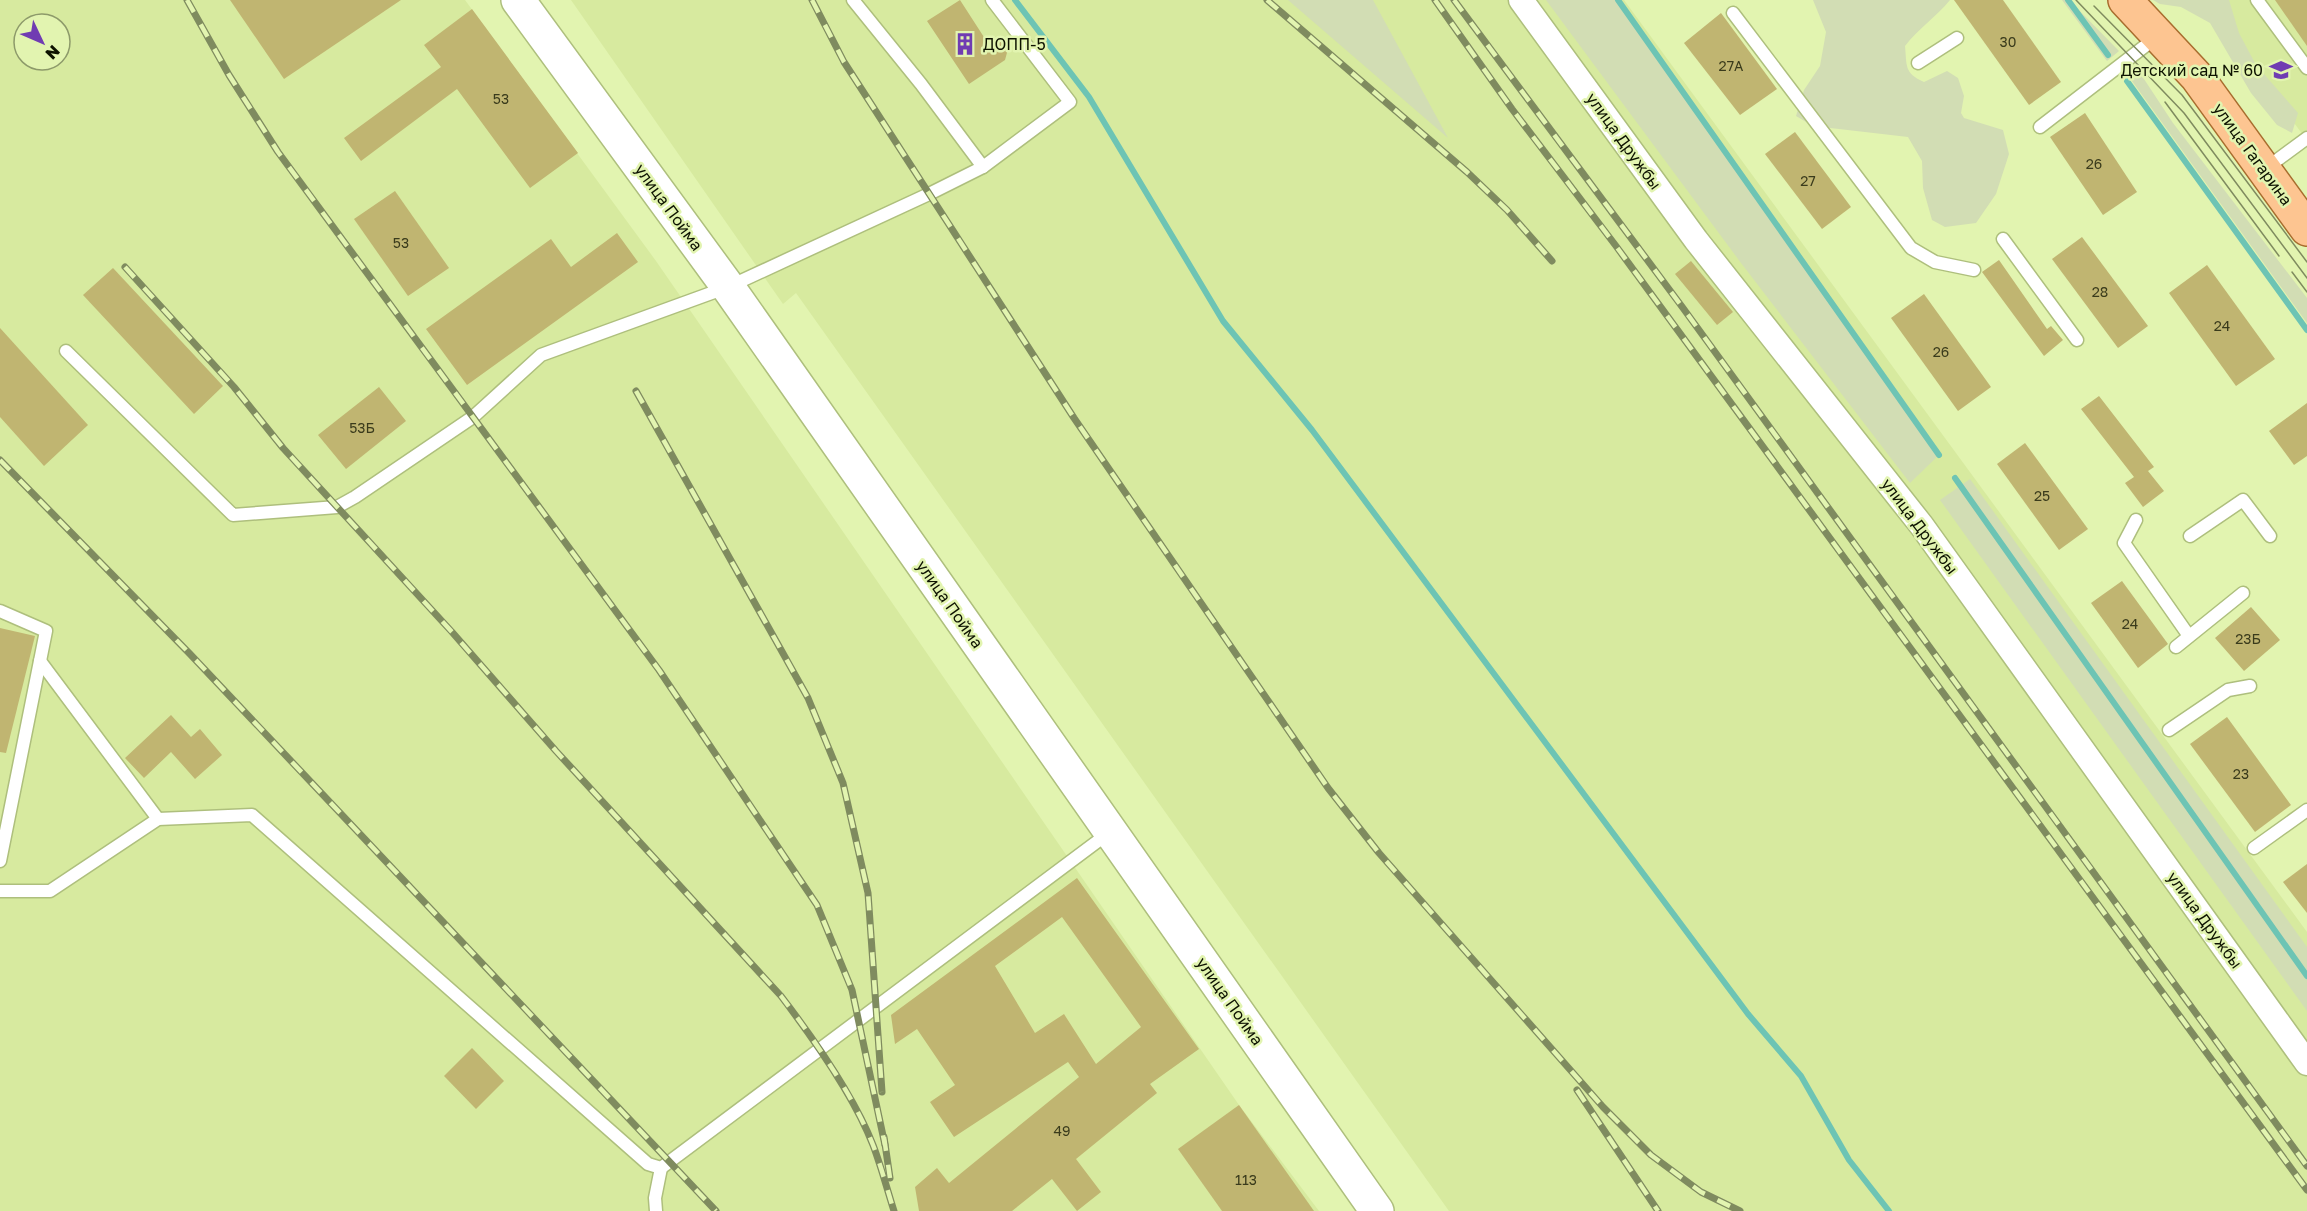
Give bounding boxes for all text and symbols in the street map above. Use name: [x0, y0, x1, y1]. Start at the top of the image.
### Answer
north arrow: [12, 12, 72, 72]
building icon: ДОПП-5: [952, 31, 978, 57]
house number: 30: [2000, 33, 2016, 50]
place label: ДОПП-5: [983, 34, 1046, 54]
text: N: [41, 41, 64, 64]
house number: 27А: [1719, 57, 1744, 74]
school or university icon: Детский сад № 60: [2268, 57, 2294, 83]
place label: Детский сад № 60: [2121, 60, 2263, 80]
street label: улица Дружбы: [1582, 89, 1666, 193]
house number: 53: [493, 90, 509, 107]
street label: улица Гагарина: [2209, 99, 2297, 209]
house number: 26: [2086, 155, 2102, 172]
street label: улица Пойма: [631, 160, 707, 254]
house number: 27: [1800, 172, 1816, 189]
house number: 53: [393, 234, 409, 251]
house number: 28: [2092, 283, 2108, 300]
house number: 24: [2214, 317, 2230, 334]
house number: 26: [1933, 343, 1949, 360]
house number: 53Б: [349, 419, 375, 436]
street label: улица Дружбы: [1877, 474, 1963, 578]
house number: 25: [2034, 487, 2050, 504]
street label: улица Пойма: [912, 556, 988, 652]
house number: 24: [2122, 615, 2138, 632]
house number: 23Б: [2235, 630, 2261, 647]
house number: 23: [2233, 765, 2249, 782]
street label: улица Дружбы: [2163, 868, 2247, 972]
street label: улица Пойма: [1192, 953, 1268, 1049]
house number: 49: [1053, 1122, 1071, 1139]
house number: 113: [1235, 1171, 1257, 1188]

